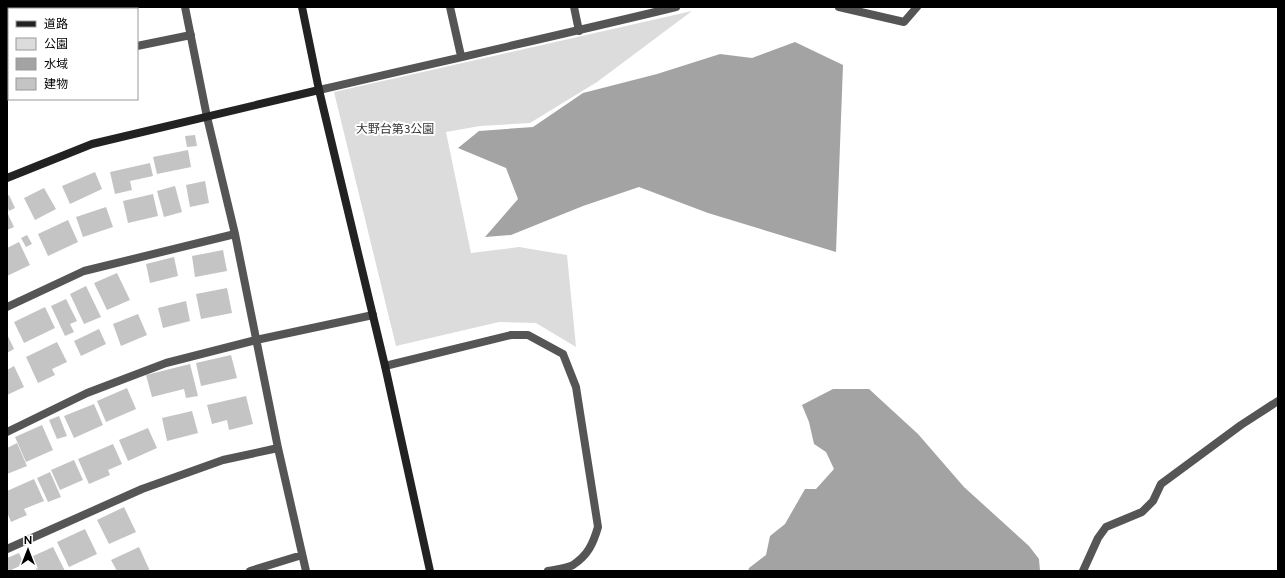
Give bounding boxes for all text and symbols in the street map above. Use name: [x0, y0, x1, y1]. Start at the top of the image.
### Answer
legend: [8, 8, 138, 100]
text: 道路: [44, 17, 68, 31]
text: 公園: [44, 37, 68, 51]
text: 水域: [44, 57, 68, 71]
text: 建物: [44, 77, 68, 91]
park label: 大野台第3公園: [356, 122, 434, 136]
north arrow: [8, 530, 48, 570]
text: N: [24, 534, 32, 547]

